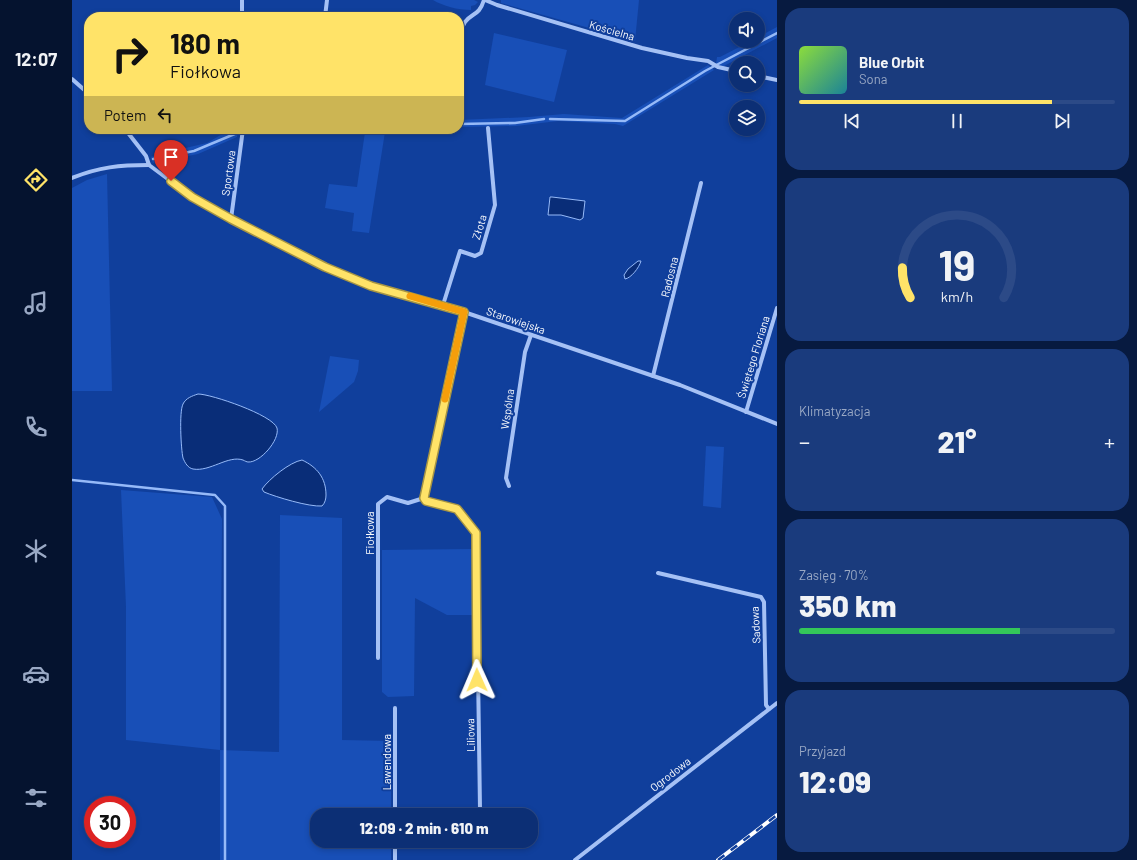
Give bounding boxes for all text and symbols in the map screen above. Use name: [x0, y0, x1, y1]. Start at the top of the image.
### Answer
map controls: [729, 12, 765, 136]
button: sound: [729, 12, 765, 48]
street label: Kościelna: [588, 17, 636, 43]
text: 180 m: [170, 26, 240, 60]
icon: right: [104, 28, 156, 80]
text: 12:07: [15, 48, 57, 70]
text: Blue Orbit: [859, 53, 924, 71]
button: search: [729, 56, 765, 92]
text: Fiołkowa: [170, 60, 241, 82]
text: Sona: [859, 71, 887, 87]
button: layers: [729, 100, 765, 136]
icon: left: [154, 104, 176, 126]
text: Potem: [104, 106, 146, 124]
icon: previous: [841, 110, 863, 132]
icon: pause: [946, 110, 968, 132]
icon: next: [1051, 110, 1073, 132]
pin: [154, 140, 188, 181]
icon: arrive: [160, 146, 182, 168]
street label: Sportowa: [218, 150, 238, 196]
icon: directions: [22, 166, 50, 194]
street label: Złota: [469, 213, 489, 241]
text: 19: [939, 238, 975, 288]
street label: Radosna: [658, 255, 680, 299]
text: km/h: [941, 287, 973, 304]
icon: music: [22, 289, 50, 317]
street label: Starowiejska: [485, 304, 547, 336]
street label: Świętego Floriana: [734, 314, 772, 400]
street label: Wspólna: [498, 388, 516, 430]
text: Klimatyzacja: [799, 403, 870, 419]
icon: phone: [22, 413, 50, 441]
text: 21°: [938, 423, 976, 459]
text: −: [799, 428, 810, 454]
text: +: [1104, 428, 1115, 454]
street label: Fiołkowa: [363, 511, 376, 555]
icon: climate: [22, 537, 50, 565]
text: Zasięg · 70%: [799, 567, 869, 583]
text: 350 km: [799, 587, 897, 623]
street label: Sadowa: [748, 606, 762, 644]
position arrow: [456, 659, 498, 701]
icon: car: [22, 660, 50, 688]
street label: Liliowa: [463, 718, 477, 752]
street label: Lawendowa: [380, 734, 393, 790]
text: Przyjazd: [799, 743, 846, 759]
street label: Ogrodowa: [647, 754, 693, 794]
text: 12:09: [799, 763, 871, 799]
icon: filters: [22, 784, 50, 812]
speed limit sign: 30: [84, 796, 136, 848]
text: 12:09 · 2 min · 610 m: [359, 819, 489, 837]

